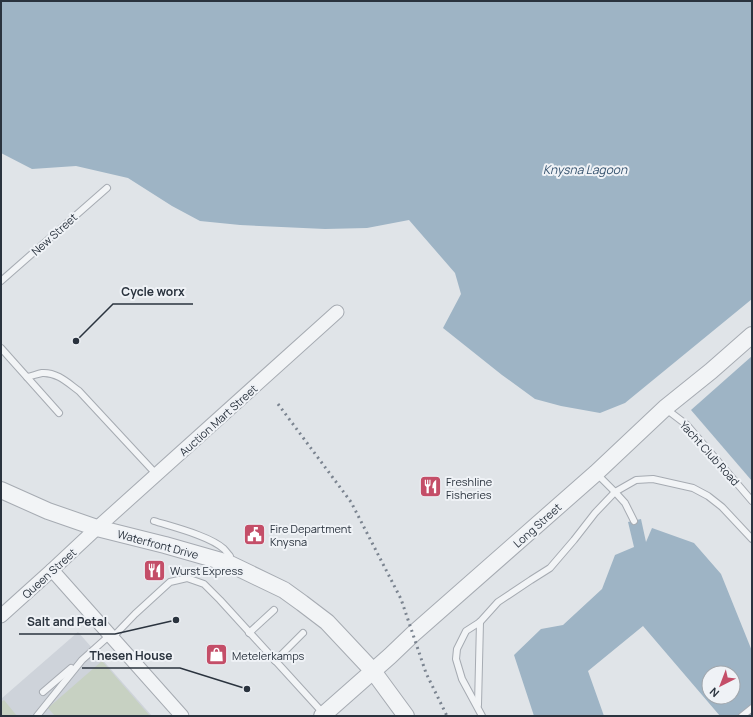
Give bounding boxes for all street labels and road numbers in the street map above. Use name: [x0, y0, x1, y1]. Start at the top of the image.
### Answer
street label: New Street: [28, 209, 80, 259]
street label: Auction Mart Street: [176, 381, 260, 459]
street label: Yacht Club Road: [677, 417, 743, 489]
street label: Long Street: [510, 499, 564, 551]
street label: Waterfront Drive: [116, 526, 201, 562]
street label: Queen Street: [19, 545, 79, 601]

